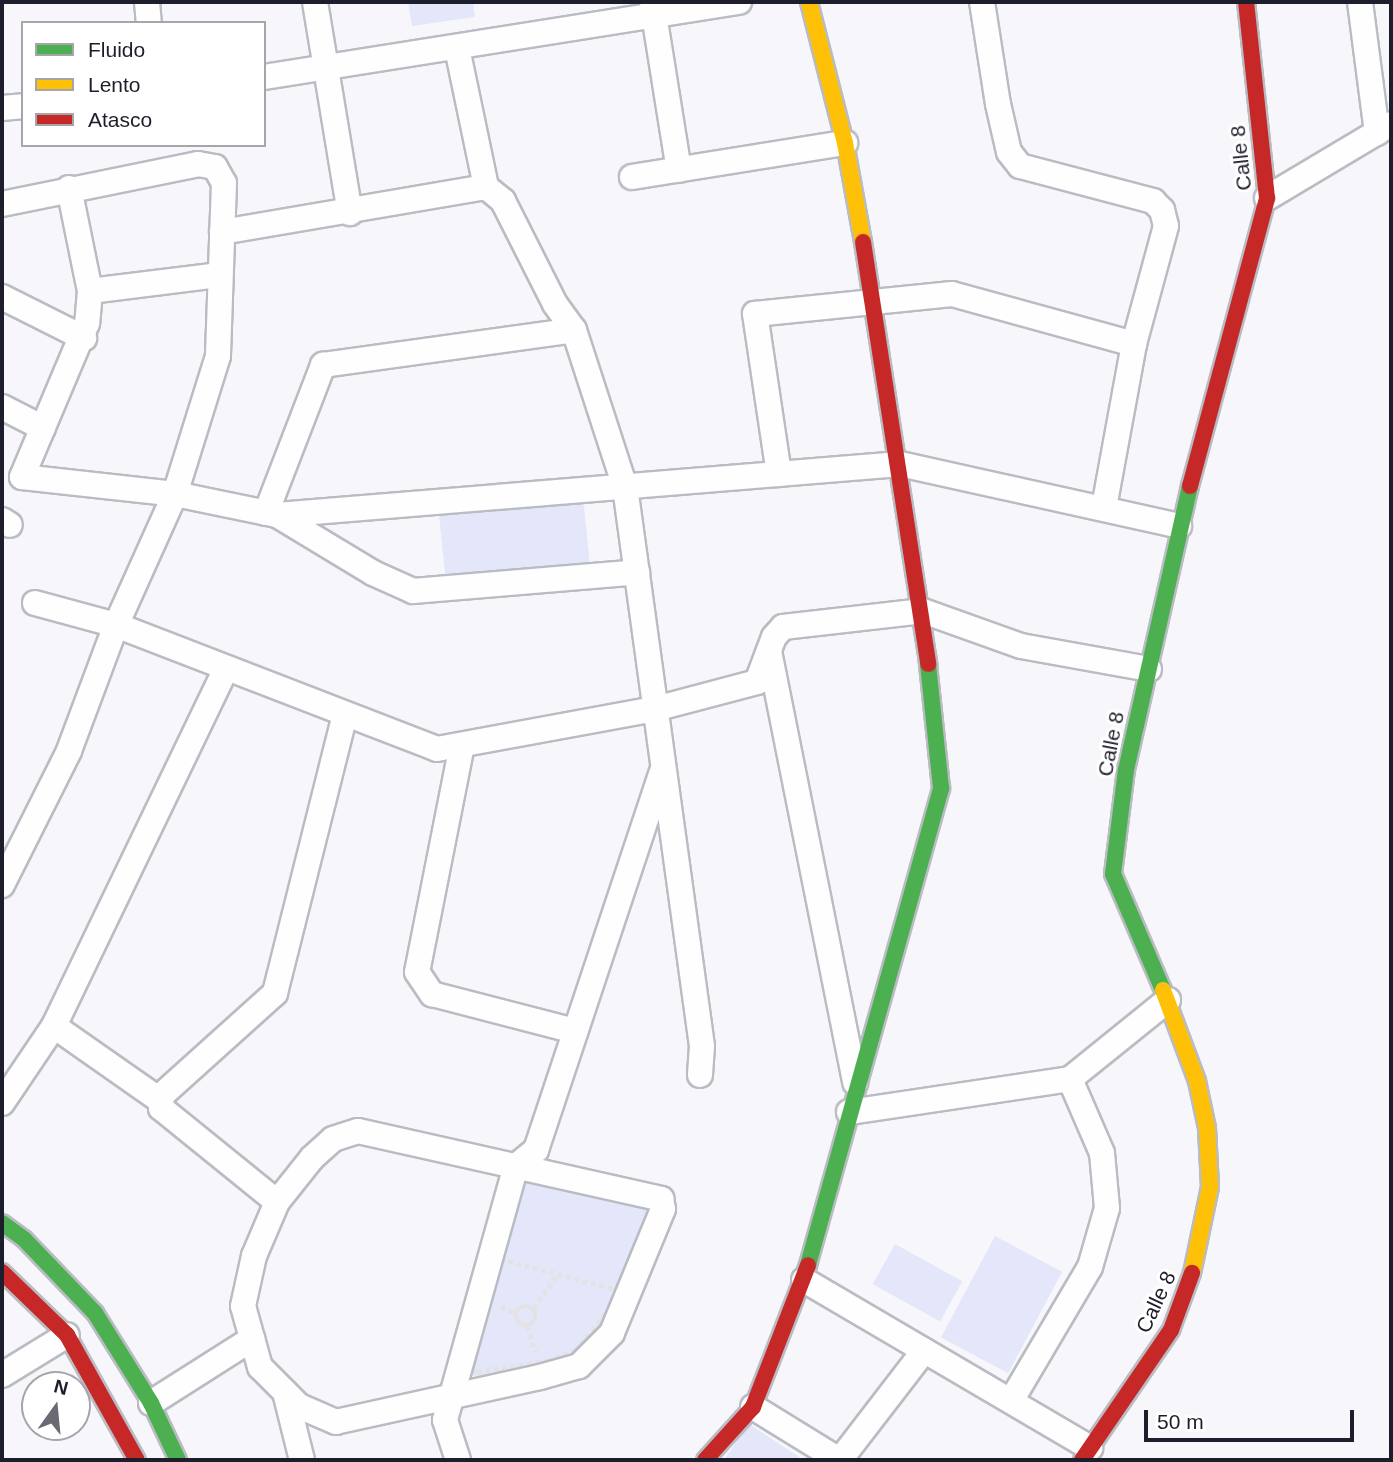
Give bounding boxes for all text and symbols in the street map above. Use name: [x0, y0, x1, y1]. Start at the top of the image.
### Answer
legend: [21, 21, 266, 147]
text: Fluido: [88, 38, 145, 61]
text: Lento: [88, 73, 141, 96]
text: Atasco: [88, 108, 152, 131]
street label: Calle 8: [1225, 124, 1257, 192]
street label: Calle 8: [1092, 710, 1130, 778]
street label: Calle 8: [1131, 1267, 1181, 1337]
north arrow: [21, 1371, 91, 1441]
text: N: [52, 1375, 70, 1399]
scale bar: [1148, 1396, 1358, 1440]
text: 50 m: [1157, 1410, 1204, 1433]

